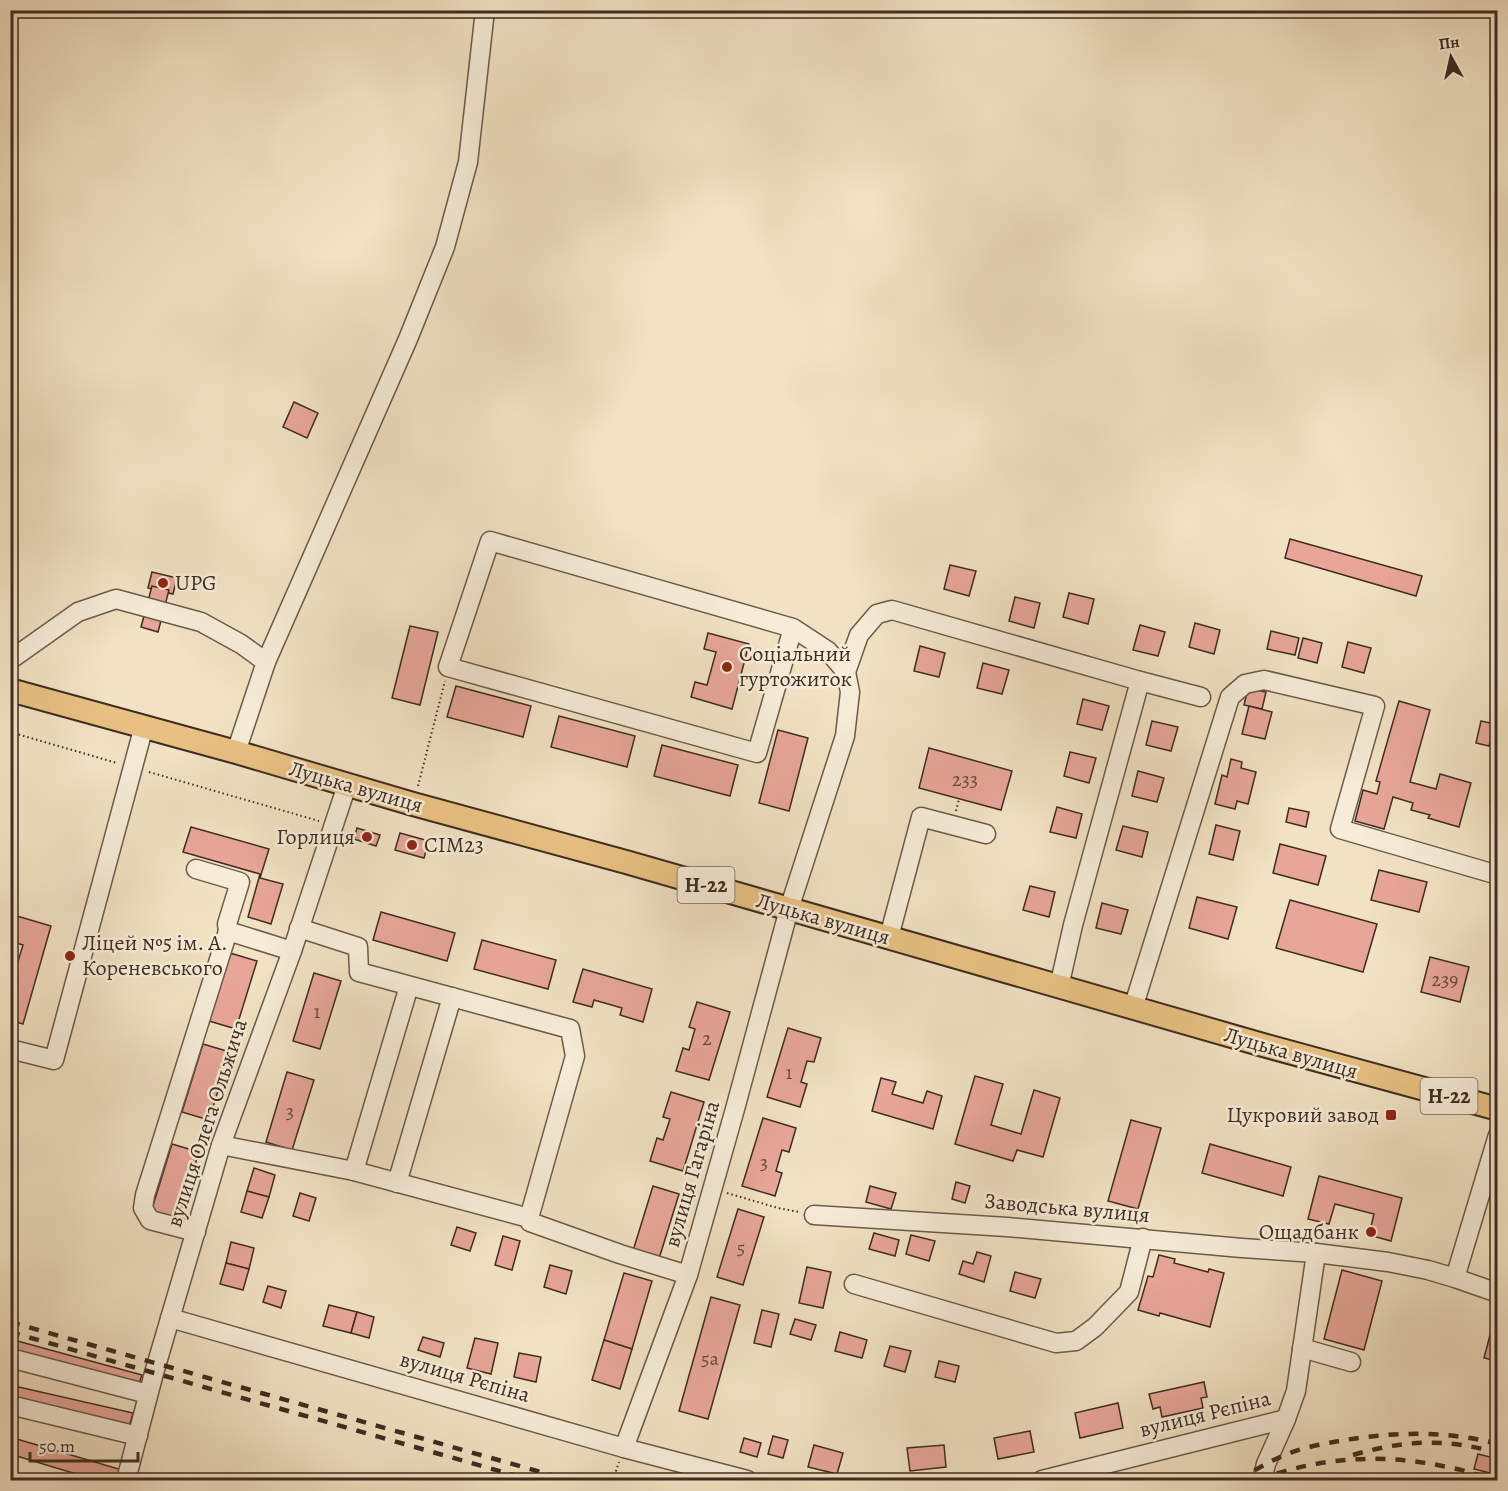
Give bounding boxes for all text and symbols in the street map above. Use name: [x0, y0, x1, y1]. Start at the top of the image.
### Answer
north arrow: [1421, 27, 1481, 87]
text: Пн: [1437, 31, 1461, 55]
place label: UPG: [175, 568, 217, 598]
marker: UPG: [156, 576, 170, 590]
place label: Соціальний гуртожиток: [739, 639, 852, 694]
marker: Соціальний гуртожиток: [720, 660, 734, 674]
street label: Луцька вулиця: [286, 754, 426, 820]
house number: 233: [952, 766, 978, 793]
place label: Горлиця: [276, 822, 355, 852]
marker: Горлиця: [360, 830, 374, 844]
place label: СІМ23: [424, 830, 484, 860]
marker: СІМ23: [405, 838, 419, 852]
road number: Н-22: [678, 867, 734, 903]
street label: Луцька вулиця: [753, 886, 893, 952]
place label: Ліцей №5 ім. А. Кореневського: [82, 928, 228, 983]
marker: Ліцей №5 ім. А. Кореневського: [63, 949, 77, 963]
house number: 239: [1432, 966, 1458, 993]
house number: 1: [314, 998, 321, 1025]
street label: вулиця Олега Ольжича: [159, 1014, 255, 1231]
street label: Луцька вулиця: [1221, 1020, 1361, 1086]
house number: 2: [702, 1025, 712, 1052]
house number: 1: [786, 1059, 793, 1086]
road number: Н-22: [1420, 1078, 1478, 1114]
street label: вулиця Гагаріна: [657, 1096, 727, 1251]
house number: 3: [286, 1098, 294, 1125]
place label: Цукровий завод: [1227, 1100, 1379, 1130]
marker: Цукровий завод: [1384, 1108, 1398, 1122]
house number: 3: [760, 1149, 768, 1176]
street label: Заводська вулиця: [983, 1186, 1151, 1230]
place label: Ощадбанк: [1259, 1217, 1359, 1247]
marker: Ощадбанк: [1364, 1225, 1378, 1239]
house number: 5: [737, 1234, 745, 1261]
street label: вулиця Рєпіна: [396, 1344, 535, 1410]
house number: 5а: [701, 1345, 720, 1372]
street label: вулиця Рєпіна: [1136, 1383, 1275, 1445]
scale bar: [30, 1425, 138, 1463]
text: 50 m: [39, 1434, 75, 1458]

